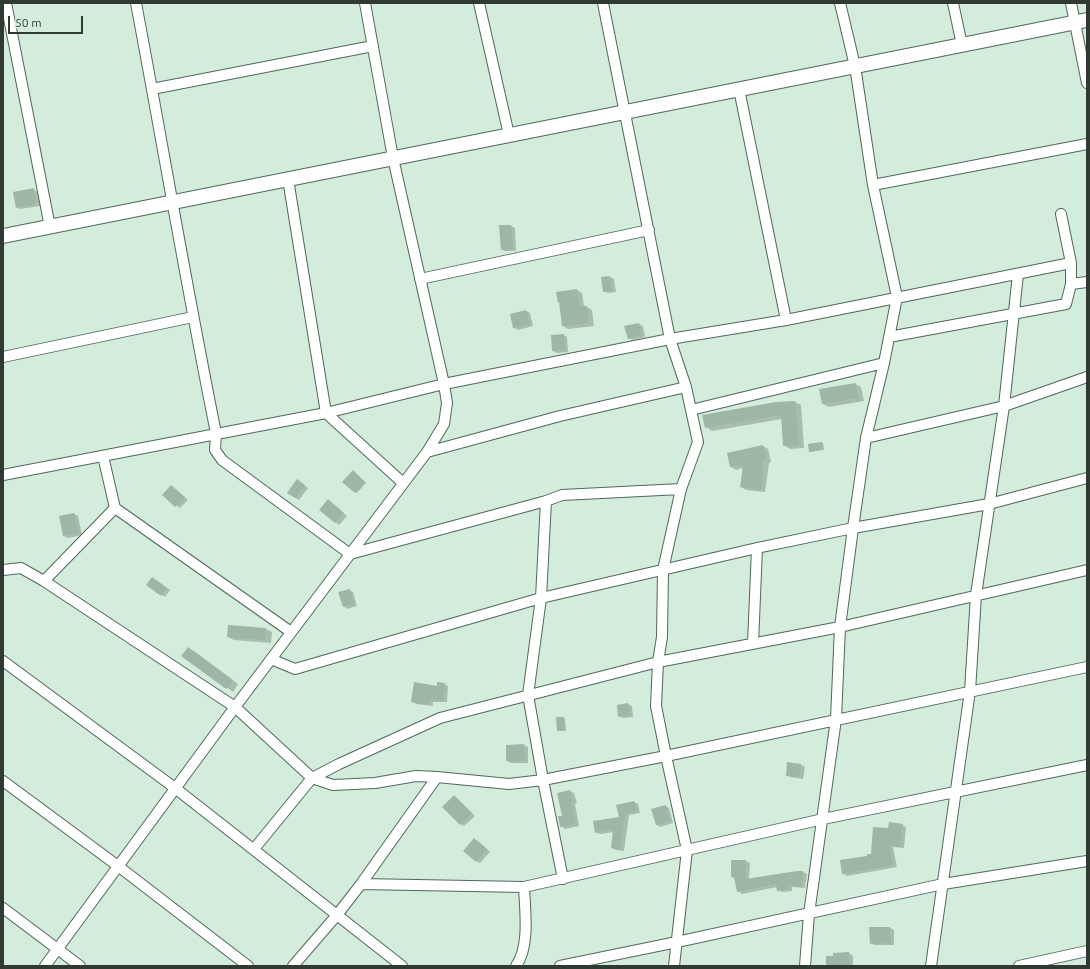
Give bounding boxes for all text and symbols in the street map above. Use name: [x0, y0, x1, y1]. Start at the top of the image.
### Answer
scale bar: [10, 8, 85, 34]
text: 50 m: [15, 16, 42, 29]

